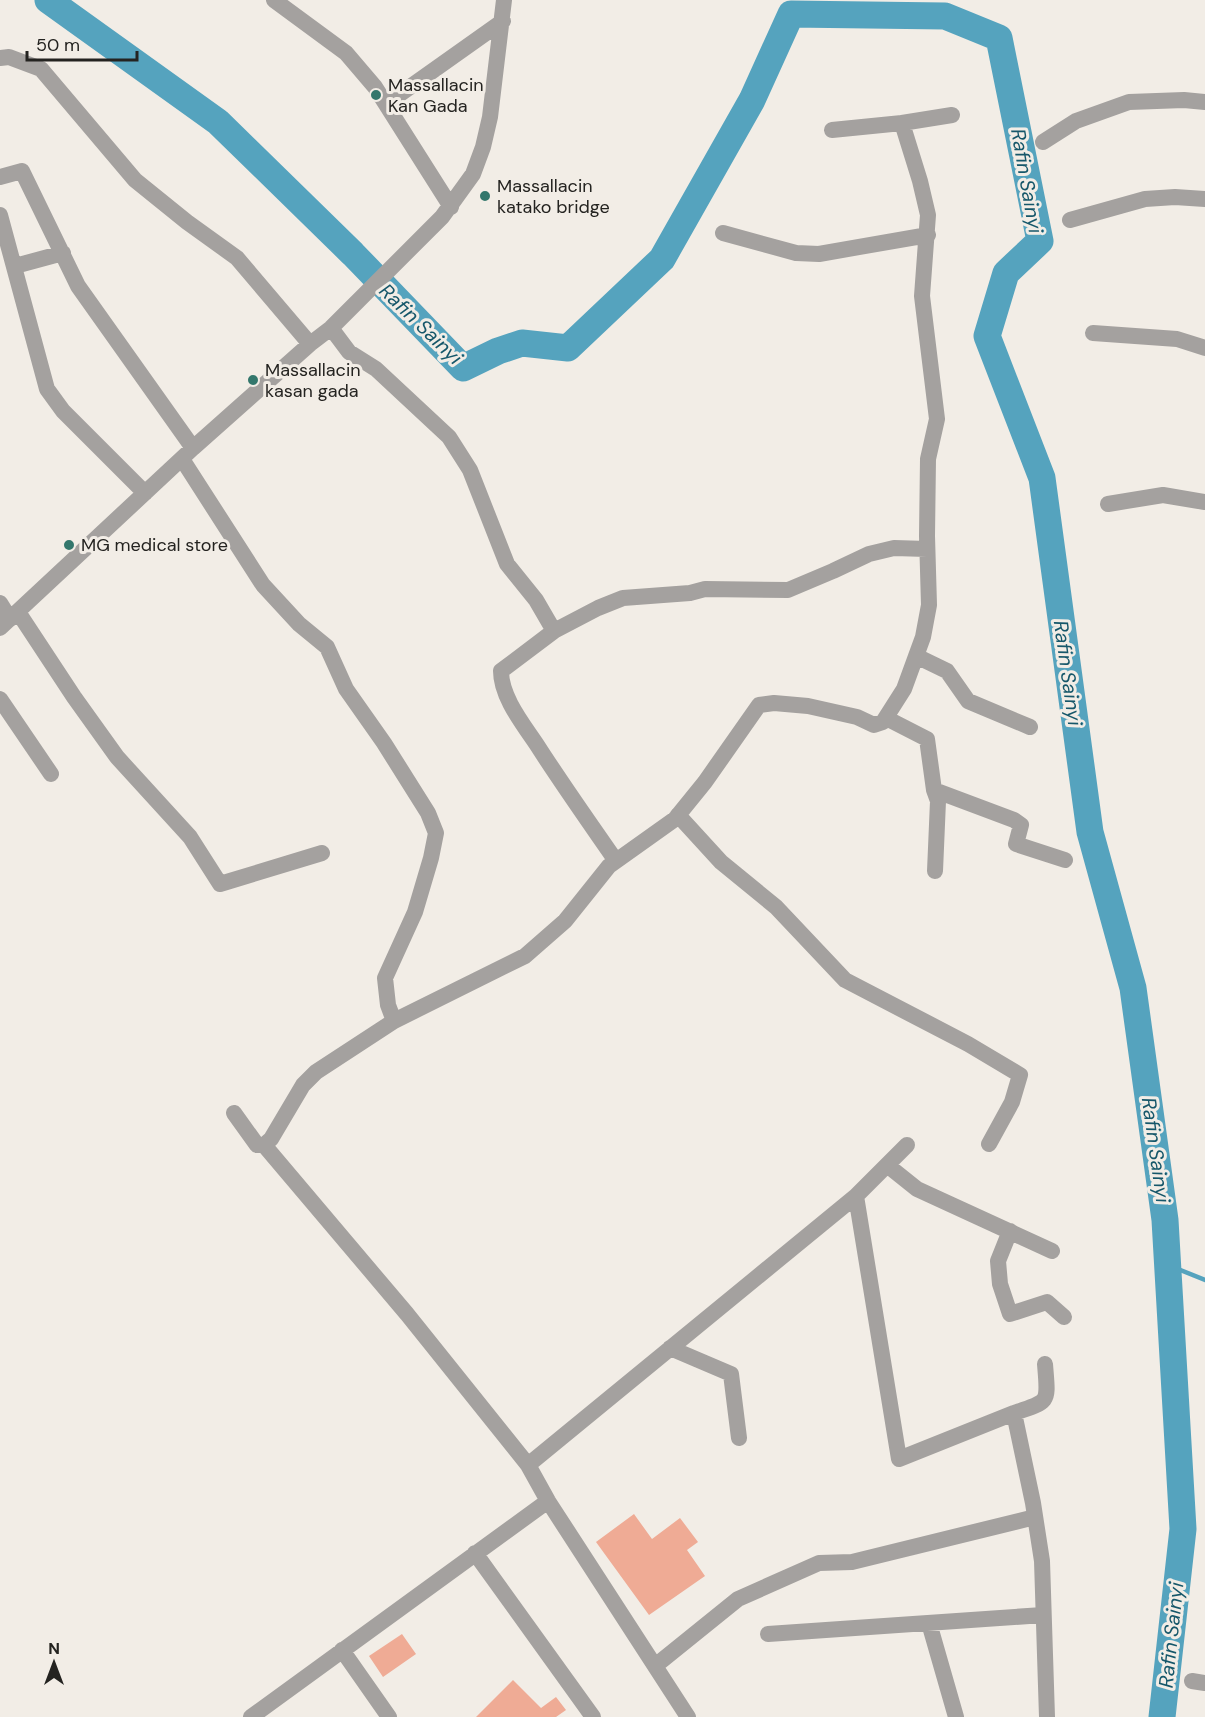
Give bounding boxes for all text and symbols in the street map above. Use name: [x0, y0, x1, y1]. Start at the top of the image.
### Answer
scale bar: [27, 24, 136, 62]
text: 50 m: [36, 33, 80, 57]
place label: Massallacin Kan Gada: [388, 73, 484, 118]
marker: Massallacin Kan Gada: [369, 88, 383, 102]
water label: Rafin Sainyi: [1005, 127, 1049, 237]
place label: Massallacin katako bridge: [497, 174, 610, 219]
marker: Massallacin katako bridge: [478, 189, 492, 203]
water label: Rafin Sainyi: [374, 278, 469, 371]
place label: Massallacin kasan gada: [265, 358, 361, 403]
marker: Massallacin kasan gada: [246, 373, 260, 387]
place label: MG medical store: [81, 533, 228, 557]
marker: MG medical store: [62, 538, 76, 552]
water label: Rafin Sainyi: [1048, 619, 1088, 728]
water label: Rafin Sainyi: [1136, 1096, 1176, 1205]
water label: Rafin Sainyi: [1153, 1580, 1190, 1689]
north arrow: [24, 1633, 84, 1693]
text: N: [48, 1638, 60, 1659]

